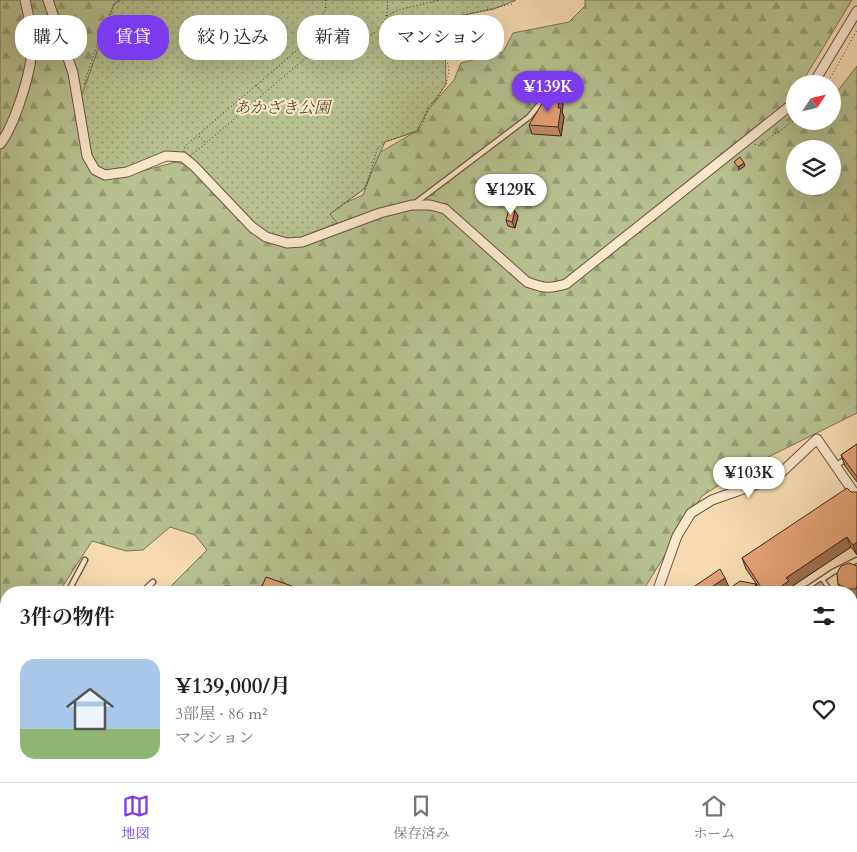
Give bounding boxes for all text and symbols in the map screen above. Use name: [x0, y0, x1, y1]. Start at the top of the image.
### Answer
chip: 購入: [15, 15, 87, 60]
chip: 賃貸: [97, 15, 169, 60]
chip: 絞り込み: [179, 15, 287, 60]
chip: 新着: [297, 15, 369, 60]
chip: マンション: [379, 15, 504, 60]
pin: ¥139K: [513, 70, 583, 113]
north arrow: [786, 75, 841, 130]
map controls: [786, 75, 841, 195]
text: ¥139K: [523, 76, 573, 98]
park label: あかざき公園: [234, 97, 333, 119]
button: layers: [786, 140, 841, 195]
pin: ¥129K: [476, 174, 546, 216]
text: ¥129K: [486, 179, 536, 201]
pin: ¥103K: [714, 456, 784, 499]
text: ¥103K: [724, 462, 774, 484]
icon: filters: [810, 602, 838, 630]
text: 3件の物件: [20, 603, 115, 632]
text: ¥139,000/月: [175, 672, 291, 701]
icon: home: [60, 679, 120, 739]
icon: heart: [810, 695, 838, 723]
text: 3部屋 · 86 m²: [175, 703, 267, 725]
text: マンション: [175, 727, 254, 749]
tab: 地図: [122, 792, 150, 843]
tab: 保存済み: [393, 792, 449, 843]
tab: ホーム: [693, 792, 735, 843]

